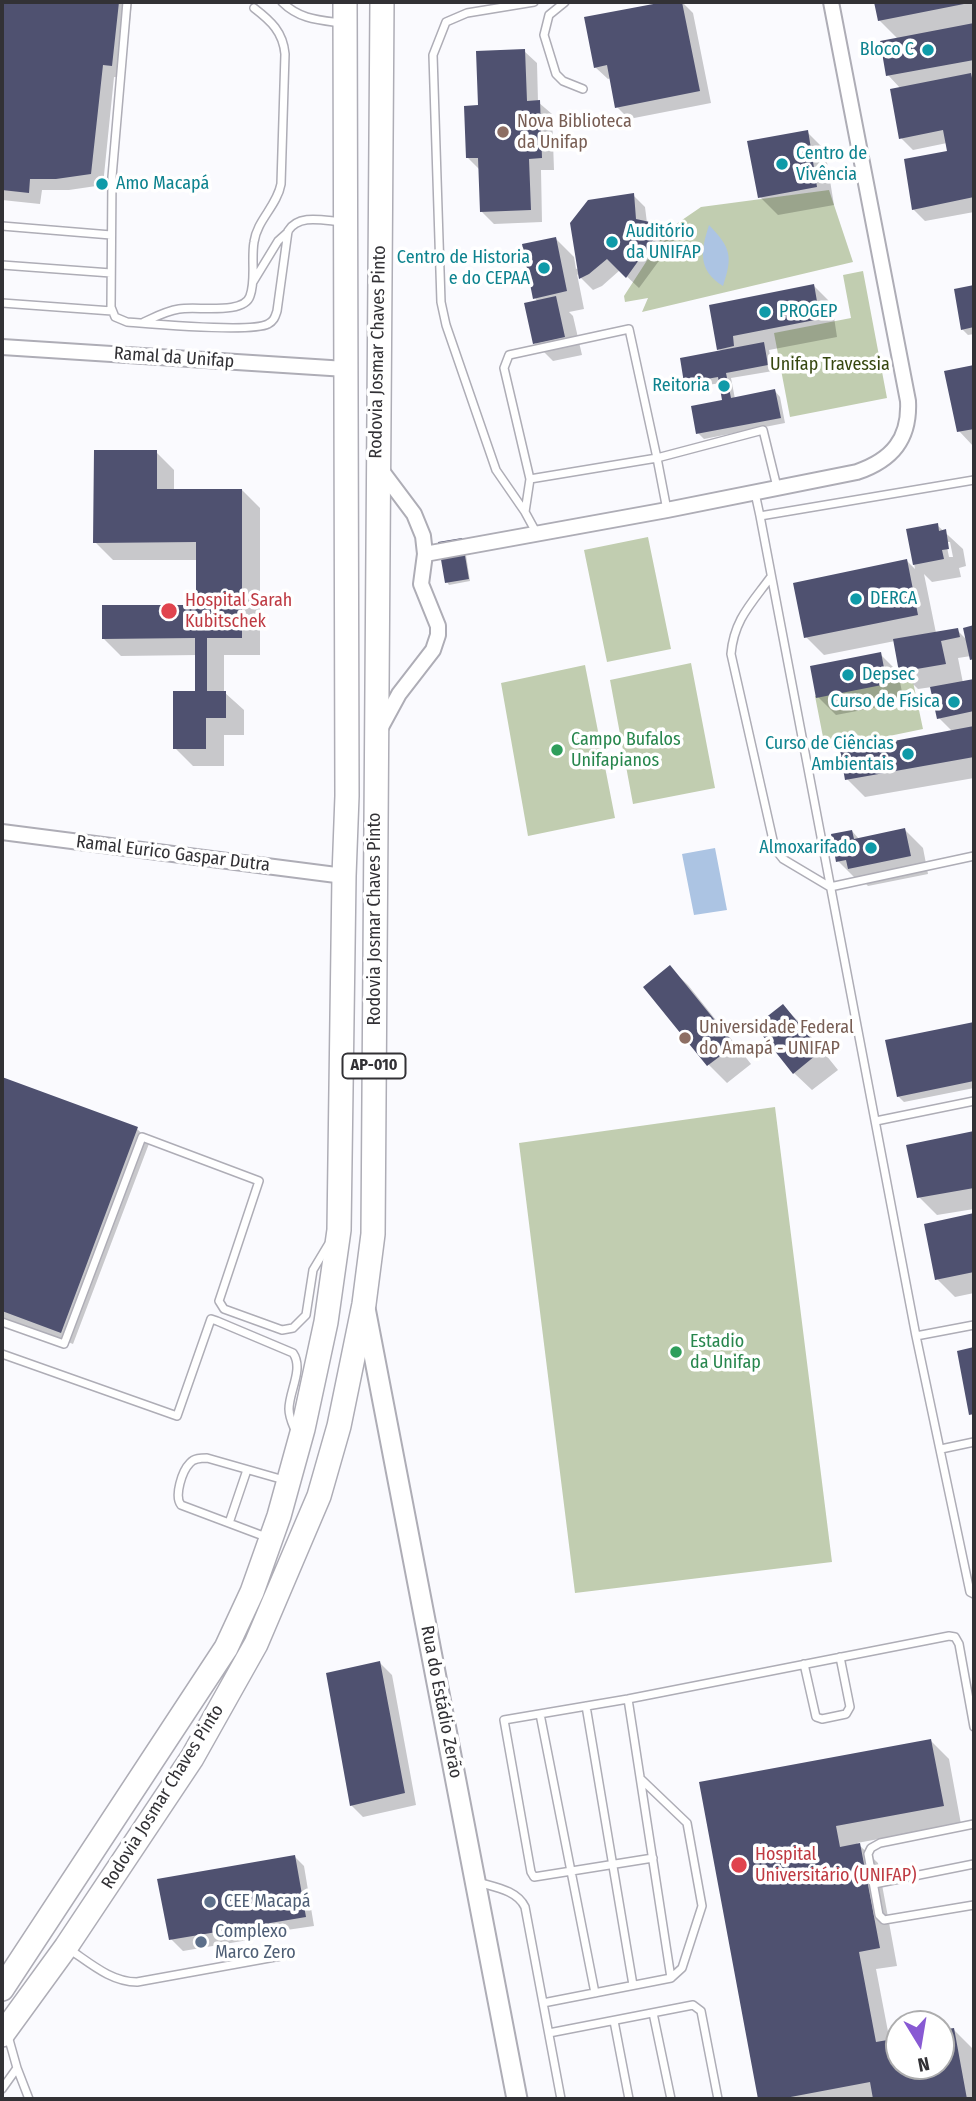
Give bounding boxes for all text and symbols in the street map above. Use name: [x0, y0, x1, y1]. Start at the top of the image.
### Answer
place label: Bloco C: [860, 39, 914, 61]
marker: Bloco C: [920, 42, 936, 58]
place label: Nova Biblioteca da Unifap: [517, 111, 632, 154]
marker: Nova Biblioteca da Unifap: [495, 124, 511, 140]
place label: Centro de Vivência: [796, 143, 867, 186]
marker: Centro de Vivência: [774, 156, 790, 172]
place label: Amo Macapá: [116, 173, 209, 195]
marker: Amo Macapá: [94, 176, 110, 192]
place label: Auditório da UNIFAP: [626, 221, 701, 264]
marker: Auditório da UNIFAP: [604, 234, 620, 250]
street label: Rodovia Josmar Chaves Pinto: [365, 245, 391, 459]
place label: Centro de Historia e do CEPAA: [397, 247, 530, 290]
marker: Centro de Historia e do CEPAA: [536, 260, 552, 276]
place label: PROGEP: [779, 301, 838, 323]
marker: PROGEP: [757, 304, 773, 320]
street label: Ramal da Unifap: [113, 343, 235, 373]
park label: Unifap Travessia: [770, 354, 890, 376]
place label: Reitoria: [652, 375, 710, 397]
marker: Reitoria: [716, 378, 732, 394]
place label: DERCA: [870, 588, 917, 610]
place label: Hospital Sarah Kubitschek: [185, 590, 292, 632]
marker: DERCA: [848, 591, 864, 607]
marker: Hospital Sarah Kubitschek: [159, 601, 179, 621]
place label: Depsec: [862, 664, 915, 686]
marker: Depsec: [840, 667, 856, 683]
place label: Curso de Física: [831, 691, 940, 713]
marker: Curso de Física: [946, 694, 962, 710]
place label: Campo Bufalos Unifapianos: [571, 729, 681, 772]
place label: Curso de Ciências Ambientais: [765, 733, 894, 776]
marker: Campo Bufalos Unifapianos: [549, 742, 565, 758]
marker: Curso de Ciências Ambientais: [900, 746, 916, 762]
street label: Rodovia Josmar Chaves Pinto: [364, 812, 386, 1026]
street label: Ramal Eurico Gaspar Dutra: [75, 831, 271, 877]
place label: Almoxarifado: [759, 837, 857, 859]
marker: Almoxarifado: [863, 840, 879, 856]
place label: Universidade Federal do Amapá - UNIFAP: [699, 1017, 854, 1060]
marker: Universidade Federal do Amapá - UNIFAP: [677, 1030, 693, 1046]
road number: AP-010: [342, 1054, 406, 1078]
place label: Estadio da Unifap: [690, 1331, 761, 1374]
marker: Estadio da Unifap: [668, 1344, 684, 1360]
street label: Rua do Estádio Zerão: [416, 1624, 466, 1780]
street label: Rodovia Josmar Chaves Pinto: [97, 1701, 229, 1893]
place label: Hospital Universitário (UNIFAP): [755, 1844, 916, 1886]
marker: Hospital Universitário (UNIFAP): [729, 1855, 749, 1875]
place label: CEE Macapá: [224, 1891, 310, 1913]
marker: CEE Macapá: [202, 1894, 218, 1910]
place label: Complexo Marco Zero: [215, 1921, 296, 1964]
marker: Complexo Marco Zero: [193, 1934, 209, 1950]
north arrow: [885, 2010, 955, 2080]
text: N: [916, 2052, 932, 2077]

